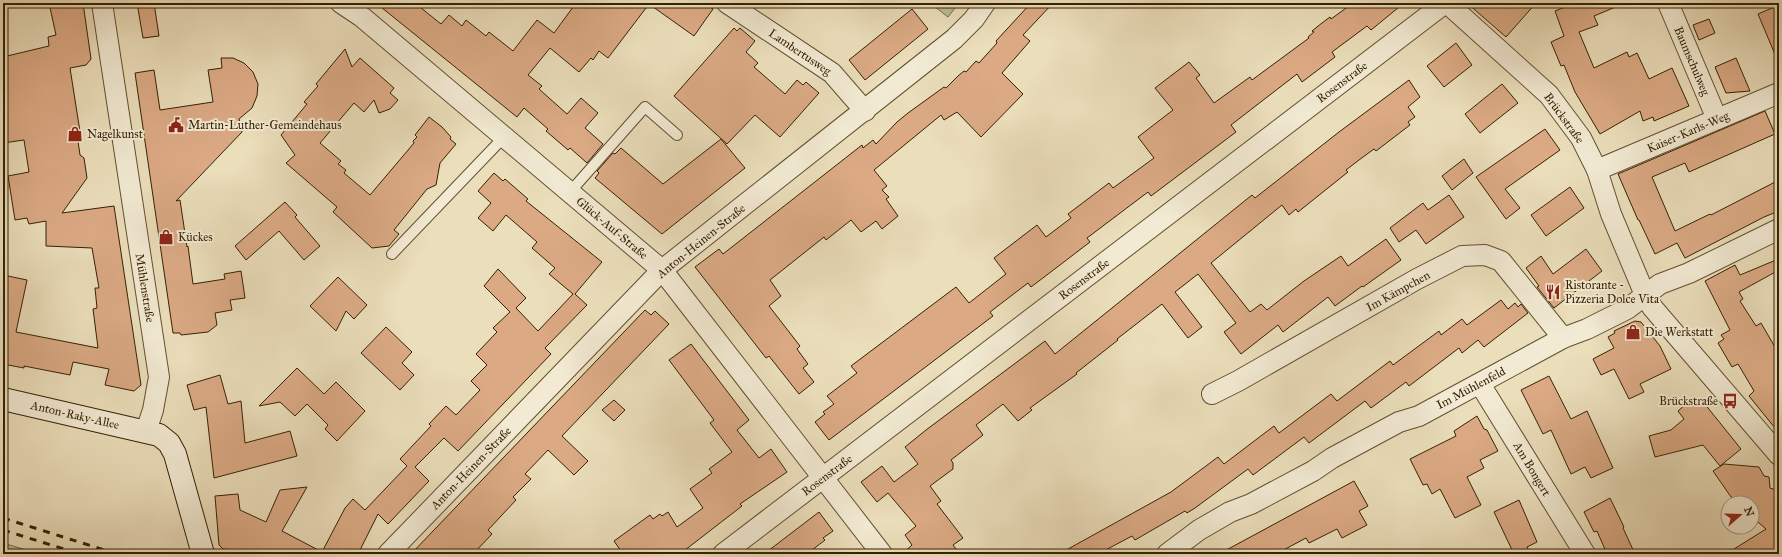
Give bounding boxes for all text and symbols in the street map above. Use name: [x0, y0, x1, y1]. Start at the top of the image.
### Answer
street label: Baumschulweg: [1670, 24, 1713, 98]
street label: Lambertusweg: [765, 26, 834, 79]
street label: Rosenstraße: [1314, 58, 1370, 106]
street label: Brückstraße: [1541, 90, 1587, 146]
street label: Kaiser-Karls-Weg: [1645, 108, 1732, 157]
public building icon: Martin-Luther-Gemeindehaus: [167, 116, 185, 134]
place label: Martin-Luther-Gemeindehaus: [188, 118, 342, 132]
shop icon: Nagelkunst: [66, 125, 84, 143]
place label: Nagelkunst: [87, 127, 144, 142]
street label: Glück-Auf-Straße: [573, 194, 651, 262]
street label: Anton-Heinen-Straße: [653, 201, 748, 282]
shop icon: Kückes: [157, 228, 175, 246]
place label: Kückes: [178, 230, 213, 244]
street label: Mühlenstraße: [133, 253, 157, 323]
street label: Rosenstraße: [1056, 255, 1112, 303]
street label: Im Kämpchen: [1364, 268, 1433, 314]
place label: Ristorante - Pizzeria Dolce Vita: [1565, 278, 1660, 306]
restaurant icon: Ristorante - Pizzeria Dolce Vita: [1544, 283, 1562, 301]
shop icon: Die Werkstatt: [1624, 323, 1642, 341]
place label: Die Werkstatt: [1645, 325, 1714, 339]
street label: Im Mühlenfeld: [1434, 364, 1508, 412]
bus stop icon: Brückstraße: [1721, 392, 1739, 410]
place label: Brückstraße: [1659, 394, 1718, 408]
street label: Anton-Raky-Allee: [28, 398, 121, 432]
street label: Anton-Heinen-Straße: [427, 424, 514, 513]
street label: Am Bongert: [1509, 439, 1554, 500]
street label: Rosenstraße: [799, 451, 855, 499]
north arrow: [1720, 495, 1760, 535]
text: N: [1741, 505, 1757, 519]

